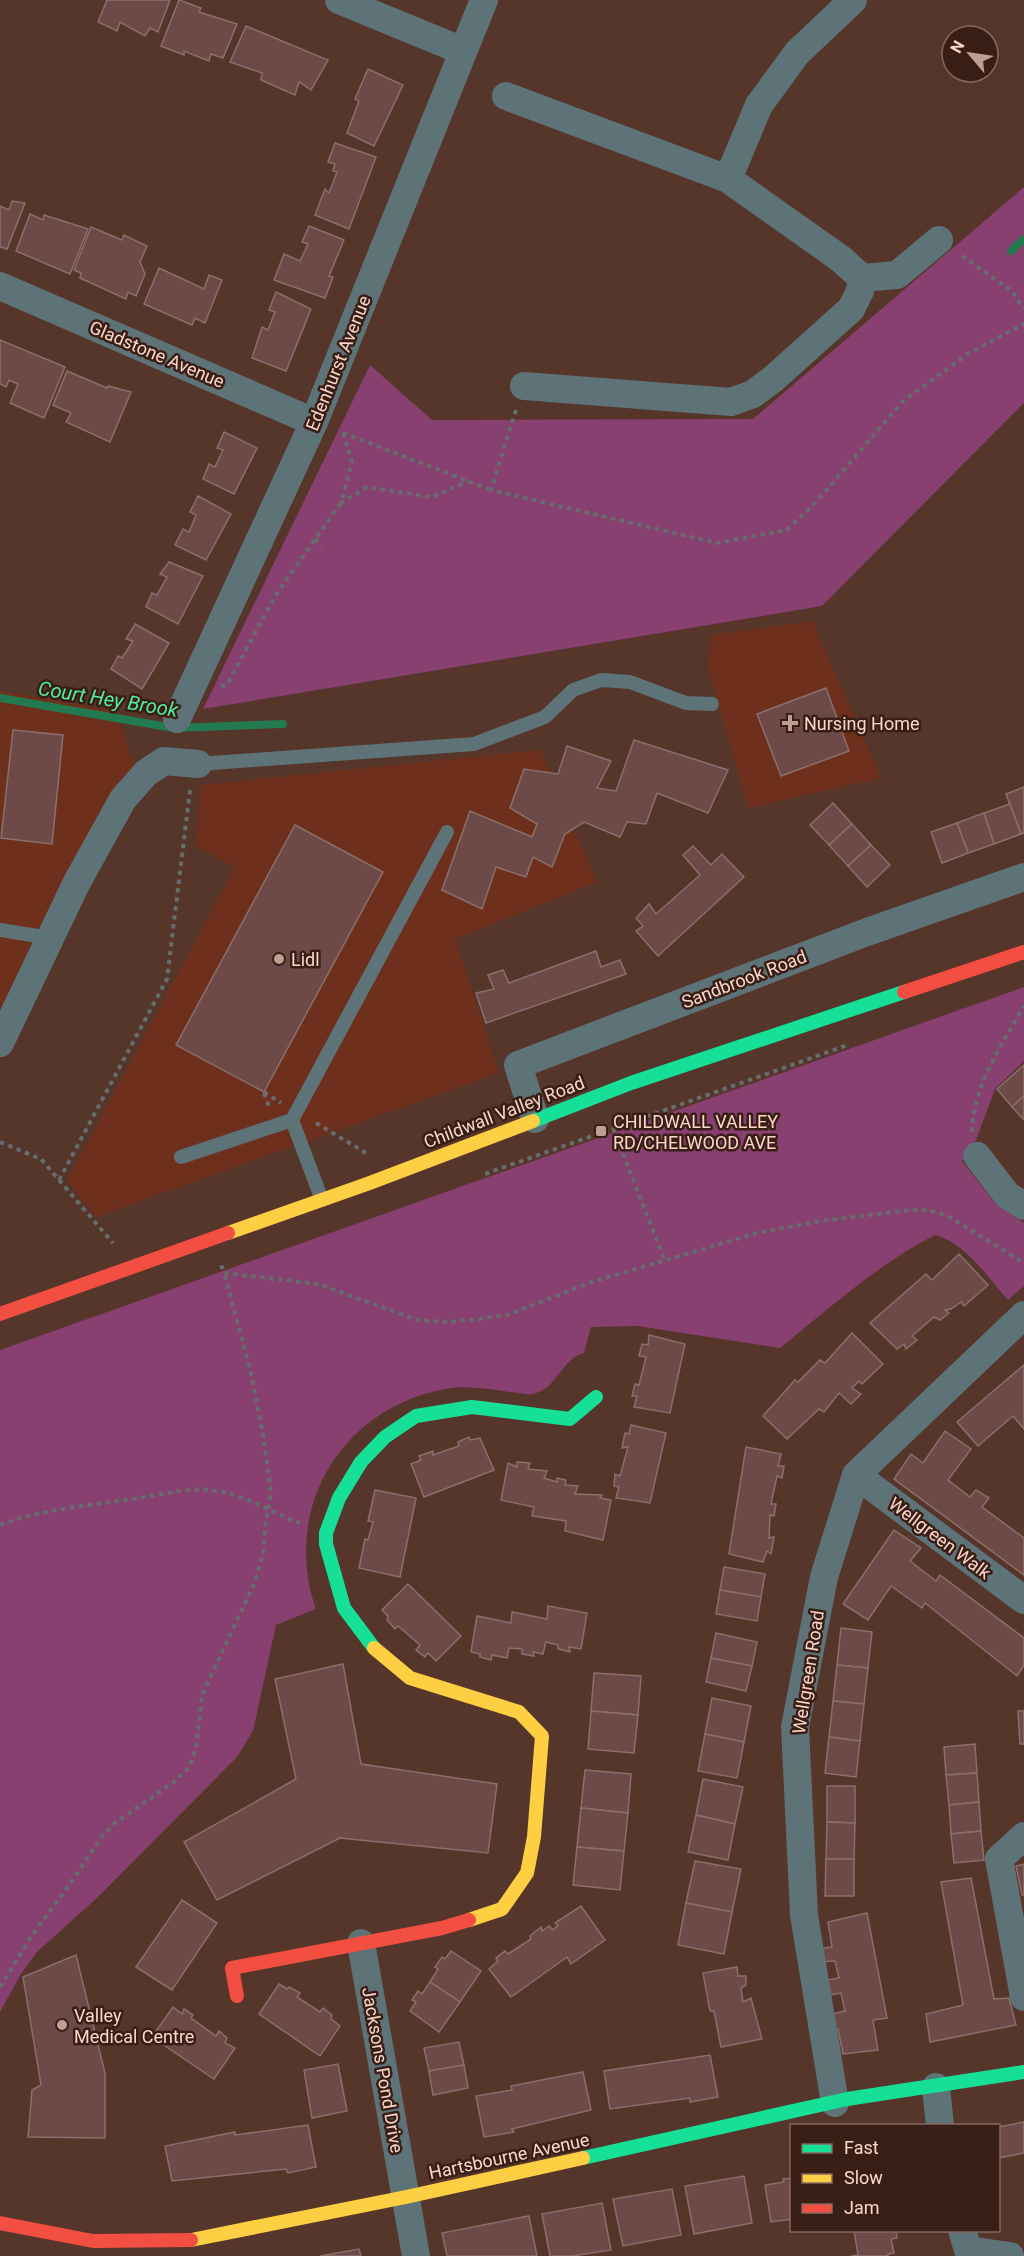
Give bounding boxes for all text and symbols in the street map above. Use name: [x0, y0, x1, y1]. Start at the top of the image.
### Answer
north arrow: [940, 24, 1000, 84]
text: N: [946, 37, 968, 57]
street label: Edenhurst Avenue: [301, 292, 375, 434]
street label: Gladstone Avenue: [86, 316, 228, 392]
water label: Court Hey Brook: [36, 676, 181, 722]
place label: Nursing Home: [804, 713, 919, 734]
marker: Nursing Home: [781, 714, 799, 732]
street label: Sandbrook Road: [679, 946, 809, 1012]
place label: Lidl: [291, 949, 320, 970]
marker: Lidl: [272, 952, 286, 966]
street label: Childwall Valley Road: [421, 1072, 587, 1152]
place label: CHILDWALL VALLEY RD/CHELWOOD AVE: [613, 1111, 778, 1153]
marker: CHILDWALL VALLEY RD/CHELWOOD AVE: [594, 1124, 608, 1138]
street label: Wellgreen Walk: [885, 1493, 996, 1584]
street label: Wellgreen Road: [788, 1609, 828, 1735]
street label: Jacksons Pond Drive: [358, 1985, 408, 2155]
place label: Valley Medical Centre: [74, 2005, 194, 2047]
marker: Valley Medical Centre: [55, 2018, 69, 2032]
legend: [790, 2124, 1000, 2232]
street label: Hartsbourne Avenue: [427, 2129, 591, 2183]
text: Fast: [844, 2137, 879, 2158]
text: Slow: [844, 2167, 883, 2188]
text: Jam: [844, 2197, 880, 2218]

